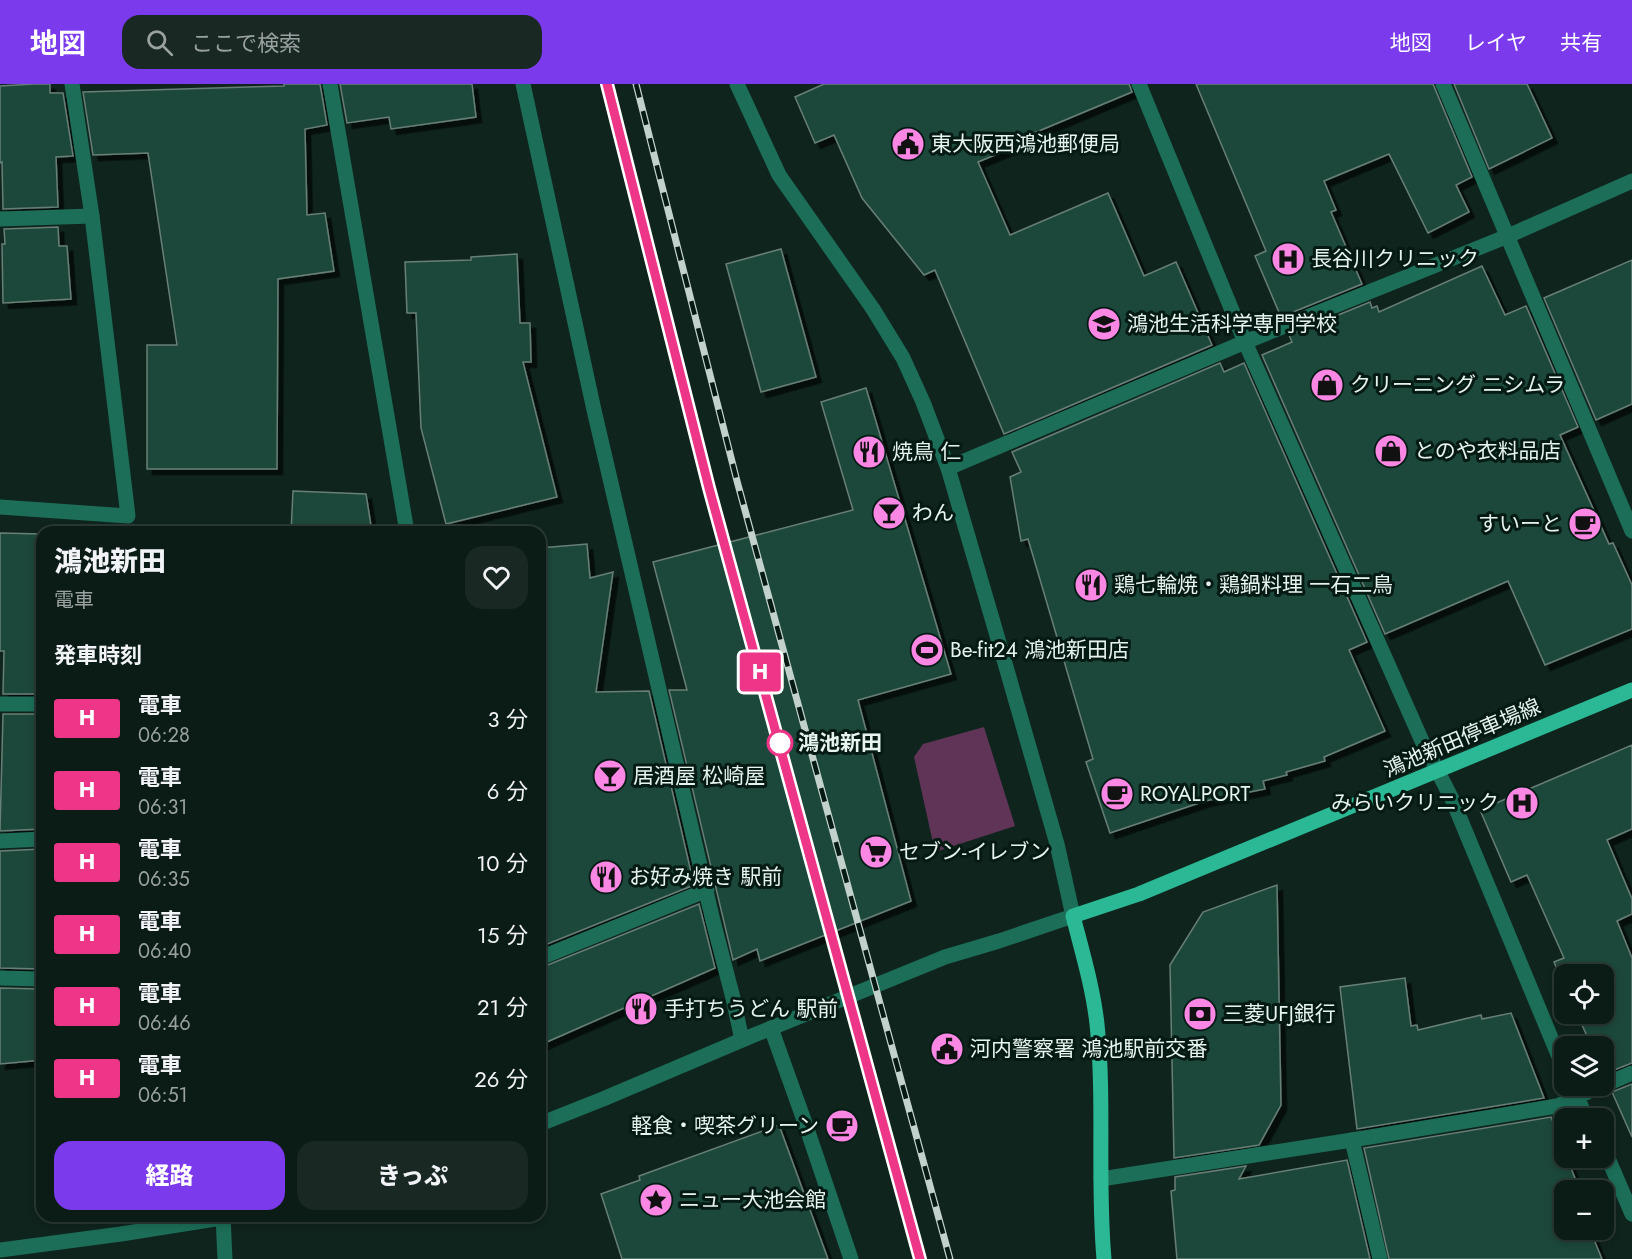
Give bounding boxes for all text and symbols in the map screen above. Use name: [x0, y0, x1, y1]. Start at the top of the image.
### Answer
search box: [122, 15, 542, 69]
text: 地図: [30, 23, 86, 64]
icon: search: [143, 26, 176, 59]
text: ここで検索: [191, 27, 301, 59]
text: 地図: [1390, 28, 1432, 58]
text: レイヤ: [1465, 28, 1527, 58]
text: 共有: [1560, 28, 1602, 58]
public building icon: 東大阪西鴻池郵便局: [890, 126, 926, 162]
place label: 東大阪西鴻池郵便局: [931, 129, 1120, 159]
hospital icon: 長谷川クリニック: [1270, 241, 1306, 277]
place label: 長谷川クリニック: [1311, 244, 1479, 274]
school or university icon: 鴻池生活科学専門学校: [1086, 306, 1122, 342]
place label: 鴻池生活科学専門学校: [1127, 309, 1337, 339]
shop icon: クリーニング ニシムラ: [1309, 367, 1345, 403]
place label: クリーニング ニシムラ: [1350, 370, 1565, 400]
shop icon: とのや衣料品店: [1373, 433, 1409, 469]
restaurant icon: 焼鳥 仁: [851, 434, 887, 470]
place label: とのや衣料品店: [1414, 436, 1561, 466]
place label: 焼鳥 仁: [892, 437, 961, 467]
bar icon: わん: [871, 495, 907, 531]
place label: わん: [912, 498, 954, 528]
cafe icon: すいーと: [1567, 506, 1603, 542]
place label: すいーと: [1478, 509, 1562, 539]
text: 鴻池新田: [54, 541, 166, 582]
button: heart: [465, 546, 528, 609]
restaurant icon: 鶏七輪焼・鶏鍋料理 一石二鳥: [1073, 567, 1109, 603]
place label: 鶏七輪焼・鶏鍋料理 一石二鳥: [1114, 570, 1393, 600]
text: 電車: [54, 586, 94, 615]
sports icon: Be-fit24 鴻池新田店: [909, 632, 945, 668]
place label: Be-fit24 鴻池新田店: [950, 635, 1129, 665]
text: 発車時刻: [54, 639, 142, 671]
line badge: H: [740, 652, 780, 692]
text: H: [752, 657, 768, 687]
text: 電車: [138, 689, 182, 721]
street label: 鴻池新田停車場線: [1379, 691, 1545, 785]
text: H: [79, 703, 95, 733]
text: 3 分: [487, 703, 528, 735]
text: 06:28: [138, 721, 190, 750]
place label: 鴻池新田: [798, 728, 882, 758]
marker: 鴻池新田: [767, 730, 793, 756]
bar icon: 居酒屋 松崎屋: [592, 758, 628, 794]
text: 電車: [138, 761, 182, 793]
place label: 居酒屋 松崎屋: [633, 761, 765, 791]
text: H: [79, 775, 95, 805]
text: 6 分: [487, 775, 528, 807]
cafe icon: ROYALPORT: [1099, 776, 1135, 812]
place label: ROYALPORT: [1140, 779, 1251, 809]
hospital icon: みらいクリニック: [1504, 785, 1540, 821]
place label: みらいクリニック: [1331, 788, 1499, 818]
text: 06:31: [138, 793, 187, 822]
text: 電車: [138, 833, 182, 865]
supermarket icon: セブン-イレブン: [858, 834, 894, 870]
place label: セブン-イレブン: [899, 837, 1050, 867]
text: H: [79, 847, 95, 877]
text: 10 分: [476, 847, 528, 879]
restaurant icon: お好み焼き 駅前: [588, 859, 624, 895]
place label: お好み焼き 駅前: [629, 862, 782, 892]
text: 06:35: [138, 865, 190, 894]
text: 電車: [138, 905, 182, 937]
text: H: [79, 919, 95, 949]
text: 15 分: [477, 919, 528, 951]
text: 06:40: [138, 937, 191, 966]
map controls: [1554, 964, 1614, 1240]
button: locate: [1554, 964, 1614, 1024]
text: 電車: [138, 977, 182, 1009]
text: H: [79, 991, 95, 1021]
text: 21 分: [477, 991, 528, 1023]
restaurant icon: 手打ちうどん 駅前: [623, 991, 659, 1027]
place label: 手打ちうどん 駅前: [664, 994, 838, 1024]
bank icon: 三菱UFJ銀行: [1182, 996, 1218, 1032]
place label: 三菱UFJ銀行: [1223, 999, 1336, 1029]
text: 06:46: [138, 1009, 191, 1038]
public building icon: 河内警察署 鴻池駅前交番: [929, 1031, 965, 1067]
place label: 河内警察署 鴻池駅前交番: [970, 1034, 1207, 1064]
button: layers: [1554, 1036, 1614, 1096]
text: 電車: [138, 1049, 182, 1081]
text: H: [79, 1063, 95, 1093]
text: 26 分: [474, 1063, 528, 1095]
text: 06:51: [138, 1081, 188, 1110]
cafe icon: 軽食・喫茶グリーン: [824, 1108, 860, 1144]
button: +: [1554, 1108, 1614, 1168]
place label: 軽食・喫茶グリーン: [631, 1111, 819, 1141]
button: 経路: [54, 1141, 285, 1210]
button: きっぷ: [297, 1141, 528, 1210]
button: −: [1554, 1180, 1614, 1240]
place icon: ニュー大池会館: [638, 1182, 674, 1218]
place label: ニュー大池会館: [679, 1185, 826, 1215]

